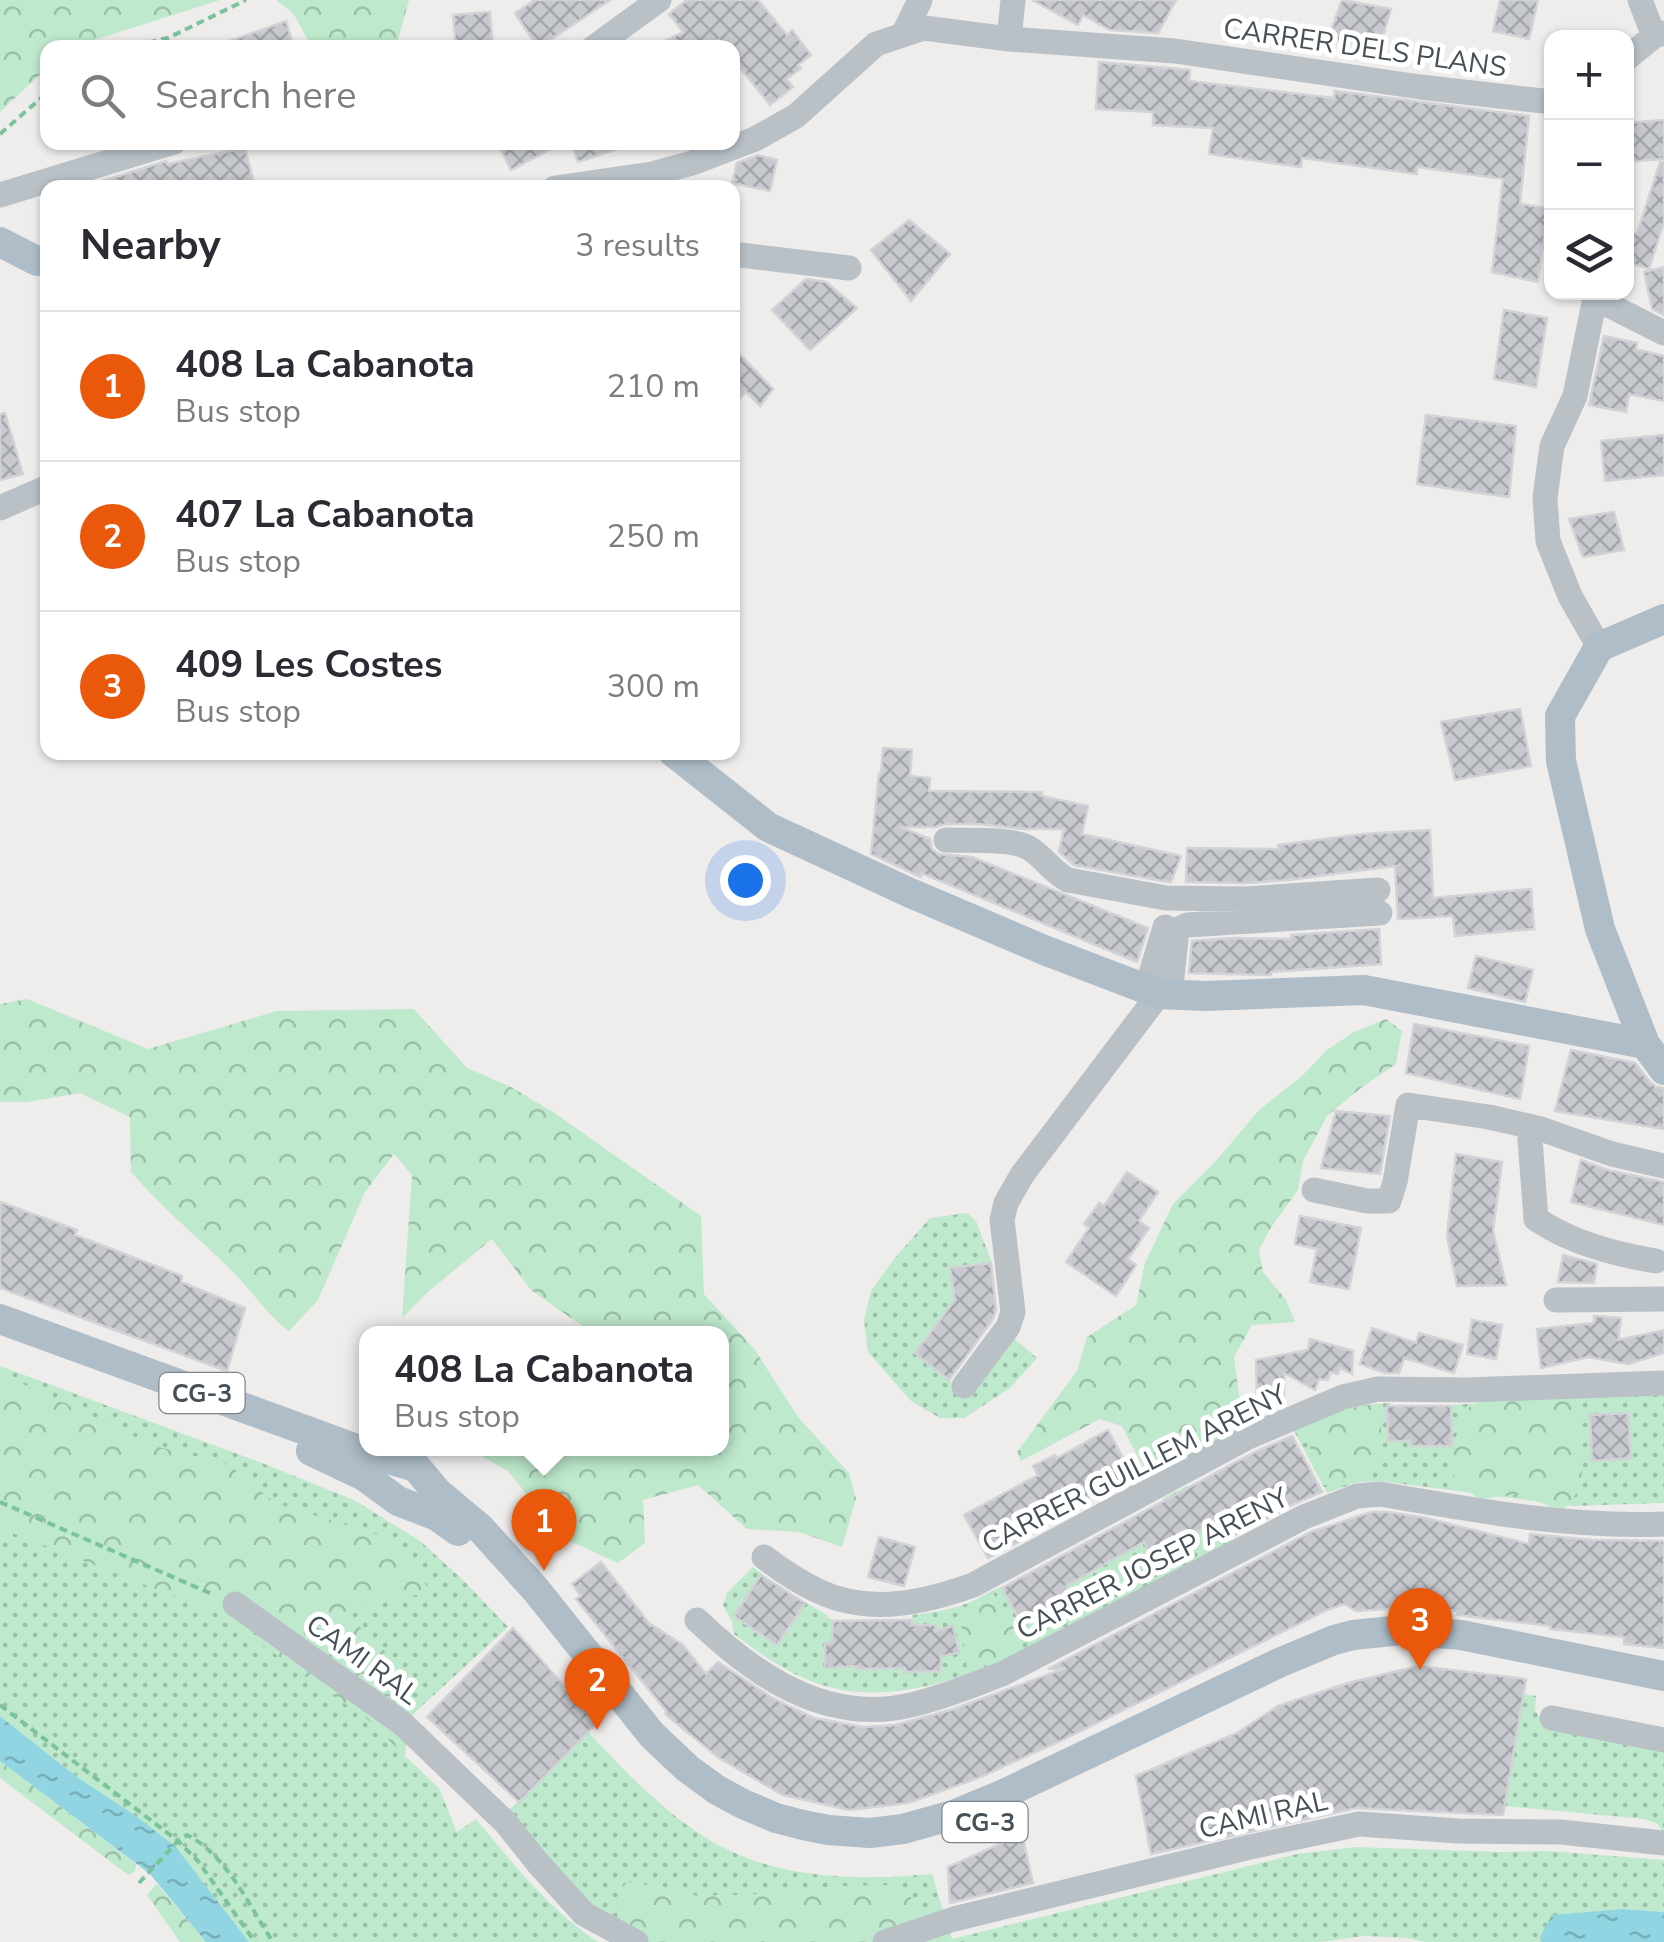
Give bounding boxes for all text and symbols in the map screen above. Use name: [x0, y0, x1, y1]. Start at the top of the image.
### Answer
street label: CARRER DELS PLANS: [1221, 9, 1509, 87]
map controls: [1544, 30, 1634, 300]
button: +: [1544, 30, 1634, 120]
search box: [40, 40, 740, 150]
icon: search: [75, 68, 130, 123]
text: Search here: [155, 70, 356, 121]
button: −: [1544, 120, 1634, 210]
button: layers: [1544, 210, 1634, 300]
text: Nearby: [80, 217, 221, 274]
text: 3 results: [575, 224, 700, 267]
text: 408 La Cabanota: [175, 339, 475, 390]
text: 1: [103, 365, 122, 408]
text: 210 m: [607, 365, 700, 408]
text: Bus stop: [175, 390, 301, 433]
text: 407 La Cabanota: [175, 489, 475, 540]
text: 2: [103, 515, 122, 558]
text: 250 m: [607, 515, 700, 558]
text: Bus stop: [175, 540, 301, 583]
text: 409 Les Costes: [175, 639, 442, 690]
text: 3: [103, 665, 122, 708]
text: 300 m: [607, 665, 700, 708]
text: Bus stop: [175, 690, 301, 733]
your location: [720, 855, 771, 906]
popup: [359, 1326, 729, 1456]
text: 408 La Cabanota: [394, 1344, 694, 1395]
road number: CG-3: [160, 1373, 244, 1413]
street label: CARRER GUILLEM ARENY: [976, 1375, 1294, 1562]
text: Bus stop: [394, 1395, 520, 1438]
street label: CARRER JOSEP ARENY: [1010, 1478, 1296, 1649]
pin: 1: [512, 1488, 576, 1571]
pin: 3: [1388, 1588, 1452, 1670]
street label: CAMI RAL: [298, 1606, 427, 1714]
pin: 2: [564, 1648, 630, 1730]
street label: CAMI RAL: [1195, 1782, 1331, 1848]
road number: CG-3: [942, 1802, 1028, 1842]

